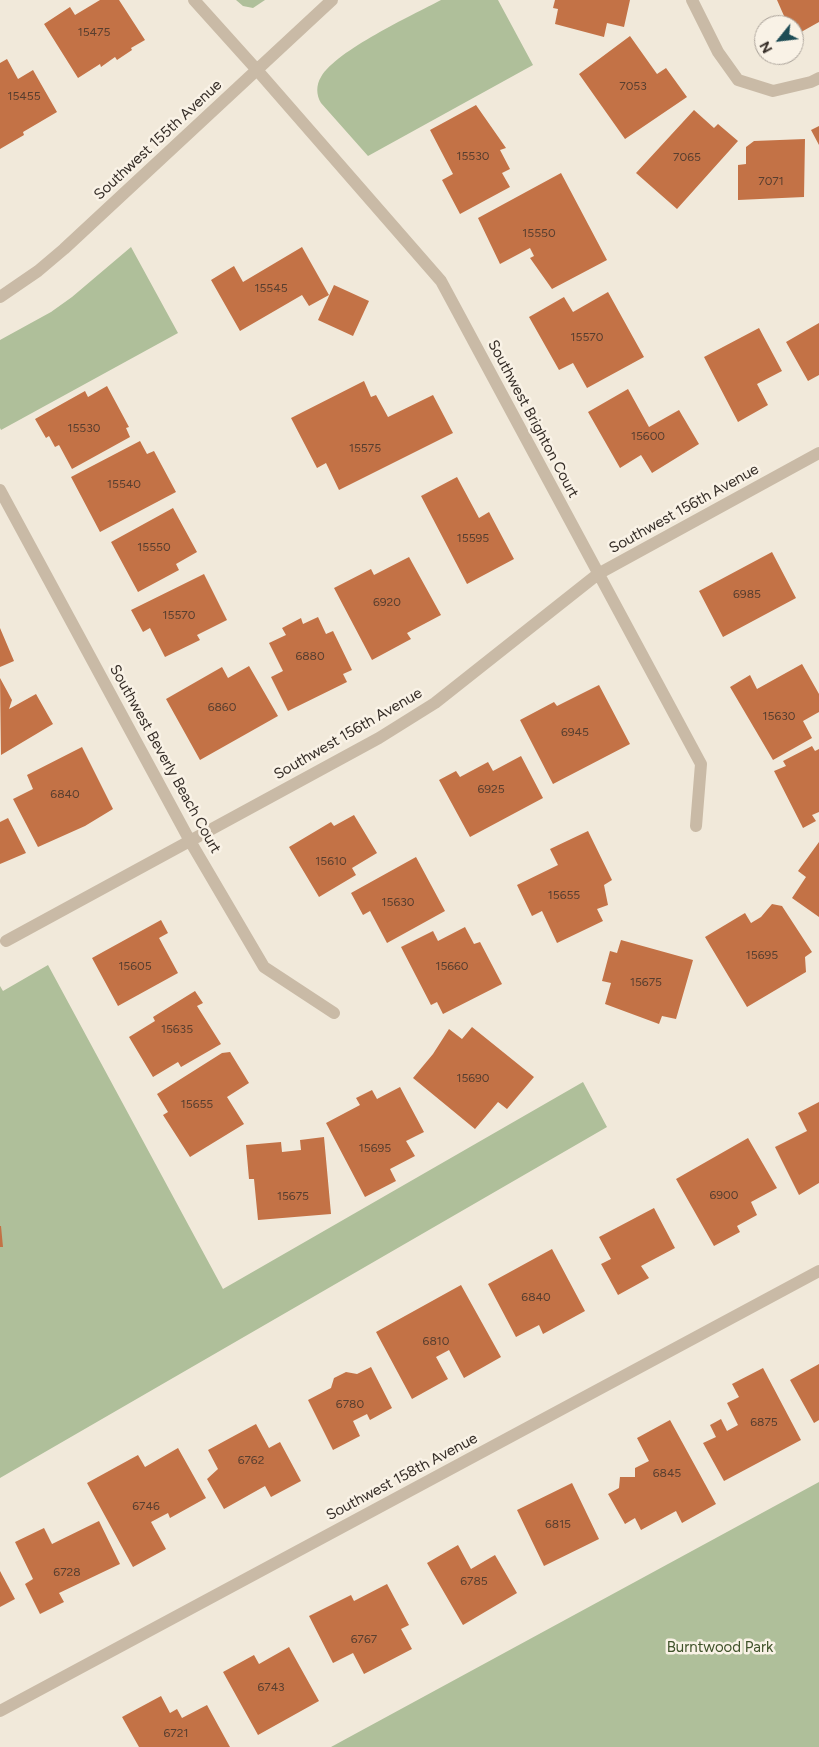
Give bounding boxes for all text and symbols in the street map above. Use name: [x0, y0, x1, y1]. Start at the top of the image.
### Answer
north arrow: [754, 15, 804, 65]
house number: 15475: [78, 25, 110, 39]
text: N: [756, 38, 776, 56]
street label: Southwest 155th Avenue: [90, 76, 226, 204]
house number: 7053: [619, 79, 647, 93]
house number: 15455: [7, 89, 41, 103]
house number: 15530: [457, 149, 489, 163]
house number: 7065: [673, 150, 701, 164]
house number: 7071: [758, 174, 784, 188]
house number: 15550: [522, 226, 556, 240]
house number: 15545: [254, 281, 288, 295]
house number: 15570: [571, 330, 603, 344]
street label: Southwest Brighton Court: [484, 337, 582, 501]
house number: 15530: [68, 421, 100, 435]
house number: 15600: [631, 429, 665, 443]
house number: 15575: [349, 441, 381, 455]
street label: Southwest 156th Avenue: [606, 460, 762, 558]
house number: 15540: [107, 477, 141, 491]
house number: 15595: [457, 531, 489, 545]
house number: 15550: [137, 540, 171, 554]
house number: 6985: [733, 587, 761, 601]
house number: 6920: [373, 595, 401, 609]
house number: 15570: [163, 608, 195, 622]
house number: 6880: [295, 649, 325, 663]
street label: Southwest Beverly Beach Court: [105, 661, 225, 857]
street label: Southwest 156th Avenue: [271, 684, 425, 784]
house number: 6860: [208, 700, 236, 714]
house number: 15630: [763, 709, 795, 723]
house number: 6945: [561, 725, 589, 739]
house number: 6925: [477, 782, 505, 796]
house number: 6840: [50, 787, 80, 801]
house number: 15610: [315, 854, 347, 868]
house number: 15655: [548, 888, 580, 902]
house number: 15630: [382, 895, 414, 909]
house number: 15695: [746, 948, 778, 962]
house number: 15605: [118, 959, 152, 973]
house number: 15660: [435, 959, 469, 973]
house number: 15675: [630, 975, 662, 989]
house number: 15635: [161, 1022, 193, 1036]
house number: 15690: [456, 1071, 490, 1085]
house number: 15655: [181, 1097, 213, 1111]
house number: 15695: [359, 1141, 391, 1155]
house number: 6900: [710, 1188, 738, 1202]
house number: 15675: [277, 1189, 309, 1203]
house number: 6840: [521, 1290, 551, 1304]
house number: 6810: [423, 1334, 449, 1348]
house number: 6780: [336, 1397, 364, 1411]
house number: 6875: [750, 1415, 778, 1429]
street label: Southwest 158th Avenue: [323, 1429, 481, 1525]
house number: 6762: [238, 1453, 264, 1467]
house number: 6845: [653, 1466, 681, 1480]
house number: 6746: [132, 1499, 160, 1513]
house number: 6815: [545, 1517, 571, 1531]
house number: 6728: [53, 1565, 81, 1579]
house number: 6785: [460, 1574, 488, 1588]
house number: 6767: [351, 1632, 377, 1646]
park label: Burntwood Park: [667, 1639, 773, 1657]
house number: 6743: [257, 1680, 285, 1694]
house number: 6721: [164, 1726, 188, 1740]

